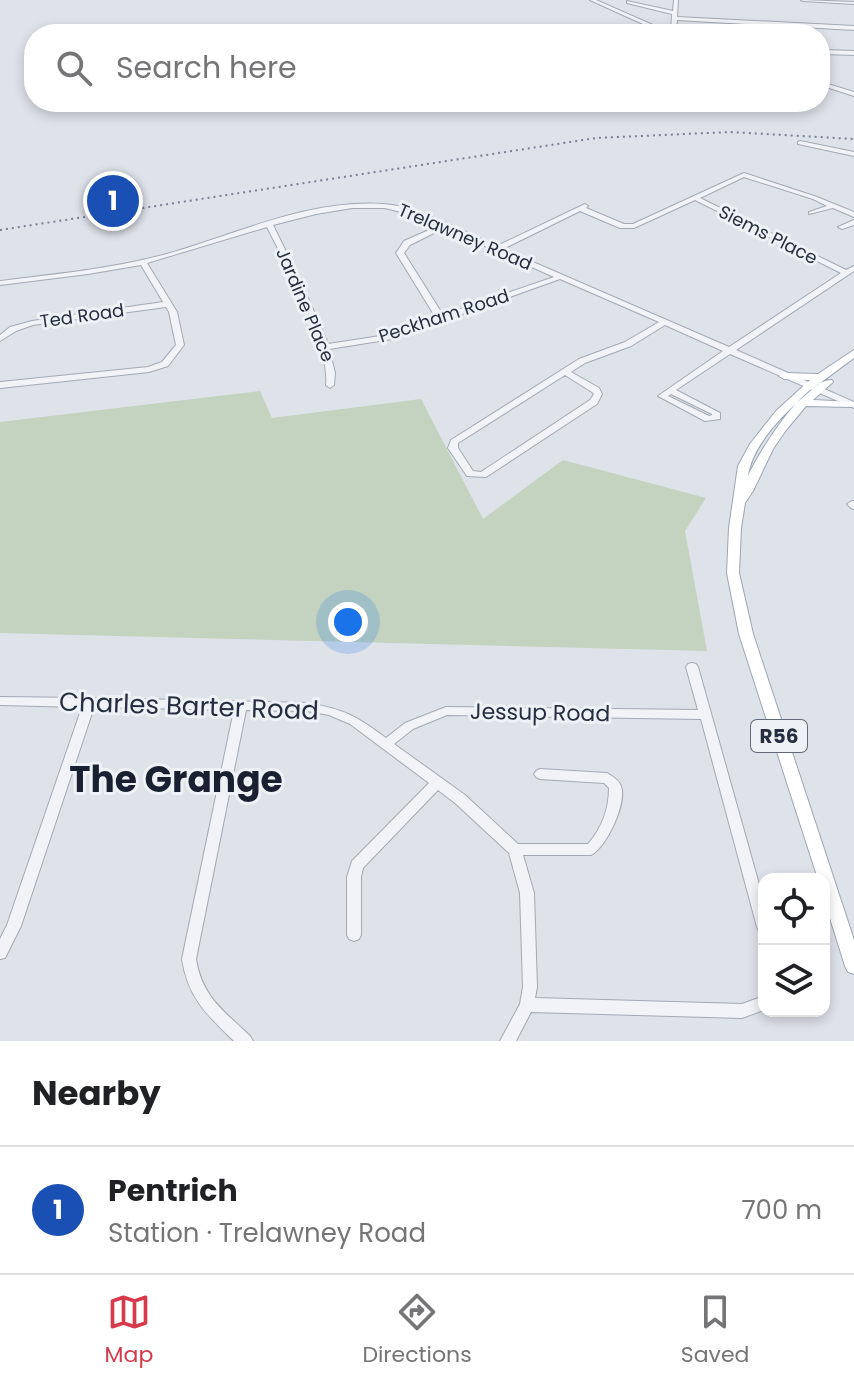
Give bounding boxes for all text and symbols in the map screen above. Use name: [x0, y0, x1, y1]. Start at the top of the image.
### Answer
search box: [24, 24, 830, 112]
icon: search: [52, 46, 96, 90]
text: Search here: [116, 46, 297, 89]
pin: 1: [87, 171, 139, 231]
street label: Trelawney Road: [394, 197, 536, 276]
street label: Siems Place: [714, 199, 822, 270]
street label: Jardine Place: [270, 244, 341, 366]
street label: Peckham Road: [375, 283, 512, 348]
street label: Ted Road: [38, 297, 126, 334]
your location: [328, 602, 368, 642]
street label: Charles Barter Road: [58, 683, 320, 729]
street label: Jessup Road: [470, 696, 610, 729]
road number: R56: [751, 720, 807, 752]
district label: The Grange: [69, 754, 283, 805]
map controls: [758, 873, 830, 1017]
button: locate: [758, 873, 830, 945]
button: layers: [758, 945, 830, 1017]
text: Nearby: [32, 1069, 161, 1117]
text: Pentrich: [108, 1169, 238, 1212]
text: 1: [53, 1192, 63, 1228]
text: 700 m: [741, 1192, 822, 1228]
text: Station · Trelawney Road: [108, 1215, 426, 1251]
tab: Map: [105, 1290, 153, 1371]
tab: Directions: [362, 1290, 472, 1371]
tab: Saved: [681, 1290, 749, 1371]

